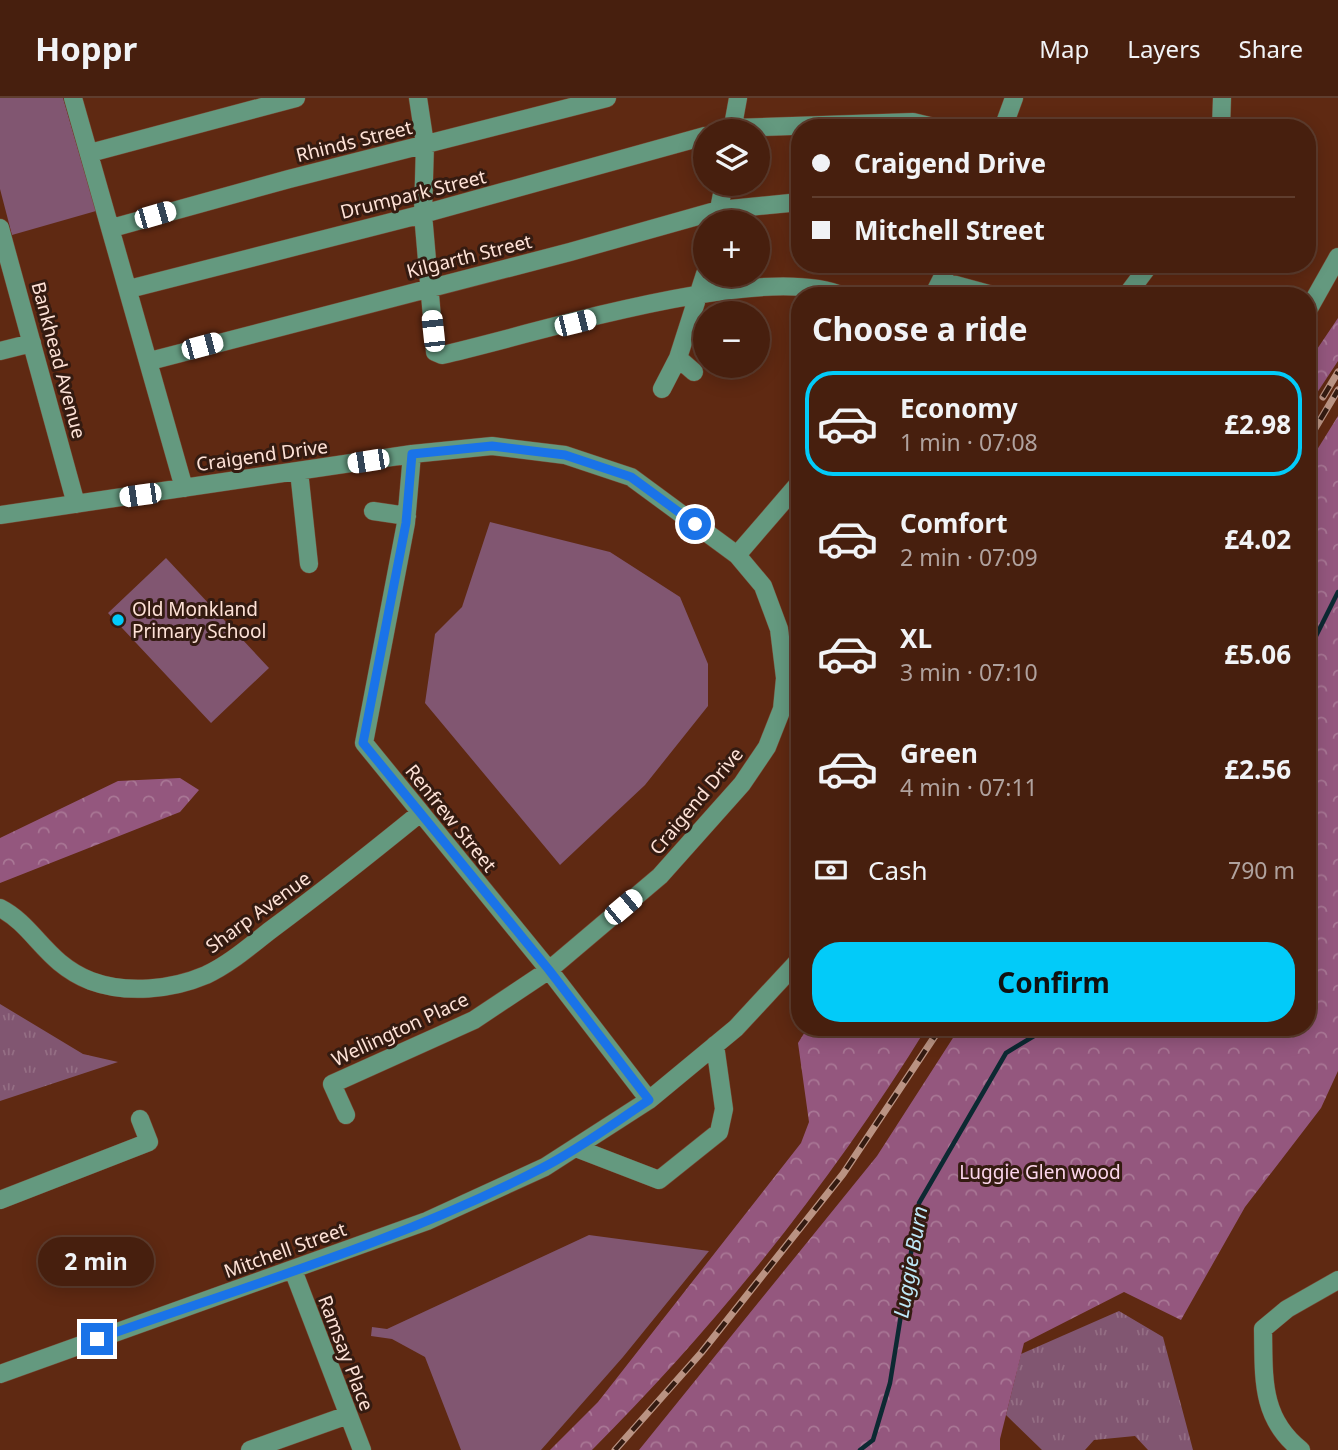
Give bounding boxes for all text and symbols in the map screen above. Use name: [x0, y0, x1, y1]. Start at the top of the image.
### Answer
text: Hoppr: [35, 26, 137, 71]
text: Map: [1039, 32, 1089, 65]
text: Layers: [1127, 32, 1201, 65]
text: Share: [1239, 32, 1303, 65]
street label: Rhinds Street: [293, 114, 415, 168]
map controls: [693, 119, 770, 378]
button: layers: [693, 119, 770, 196]
text: Craigend Drive: [854, 145, 1046, 181]
street label: Drumpark Street: [337, 163, 489, 225]
car: [132, 199, 179, 231]
button: +: [693, 210, 770, 287]
text: Mitchell Street: [854, 212, 1045, 248]
street label: Kilgarth Street: [404, 228, 535, 284]
street label: Bankhead Avenue: [26, 279, 92, 441]
button: −: [693, 301, 770, 378]
text: Choose a ride: [812, 307, 1028, 350]
car: [553, 308, 598, 338]
car: [421, 309, 446, 353]
car: [179, 330, 226, 362]
text: Economy: [900, 390, 1018, 426]
icon: car: [816, 392, 879, 455]
text: £2.98: [1224, 406, 1291, 442]
text: 1 min · 07:08: [900, 426, 1038, 458]
street label: Craigend Drive: [194, 433, 330, 477]
car: [346, 447, 391, 475]
car: [118, 482, 163, 508]
text: Comfort: [900, 505, 1008, 541]
icon: car: [816, 507, 879, 570]
route start: [679, 508, 711, 540]
text: £4.02: [1224, 521, 1291, 557]
text: 2 min · 07:09: [900, 541, 1038, 573]
place label: Old Monkland Primary School: [132, 596, 266, 644]
marker: Old Monkland Primary School: [110, 612, 126, 628]
text: XL: [900, 620, 932, 656]
icon: car: [816, 622, 879, 685]
text: £5.06: [1224, 636, 1291, 672]
text: 3 min · 07:10: [900, 656, 1038, 688]
text: Green: [900, 735, 978, 771]
icon: car: [816, 737, 879, 800]
street label: Craigend Drive: [643, 742, 749, 860]
text: £2.56: [1224, 751, 1291, 787]
street label: Renfrew Street: [400, 759, 503, 877]
text: 4 min · 07:11: [900, 771, 1038, 803]
icon: cash: [812, 851, 850, 889]
text: Cash: [868, 852, 928, 888]
text: 790 m: [1228, 854, 1295, 886]
street label: Sharp Avenue: [200, 865, 316, 959]
car: [601, 885, 646, 929]
button: Confirm: [812, 942, 1295, 1022]
street label: Wellington Place: [327, 986, 473, 1072]
park label: Luggie Glen wood: [959, 1159, 1121, 1185]
water label: Luggie Burn: [886, 1204, 934, 1320]
street label: Mitchell Street: [220, 1216, 350, 1284]
callout: 2 min: [39, 1238, 155, 1286]
text: 2 min: [64, 1245, 128, 1277]
street label: Ramsay Place: [312, 1292, 380, 1414]
route end: [81, 1323, 113, 1355]

